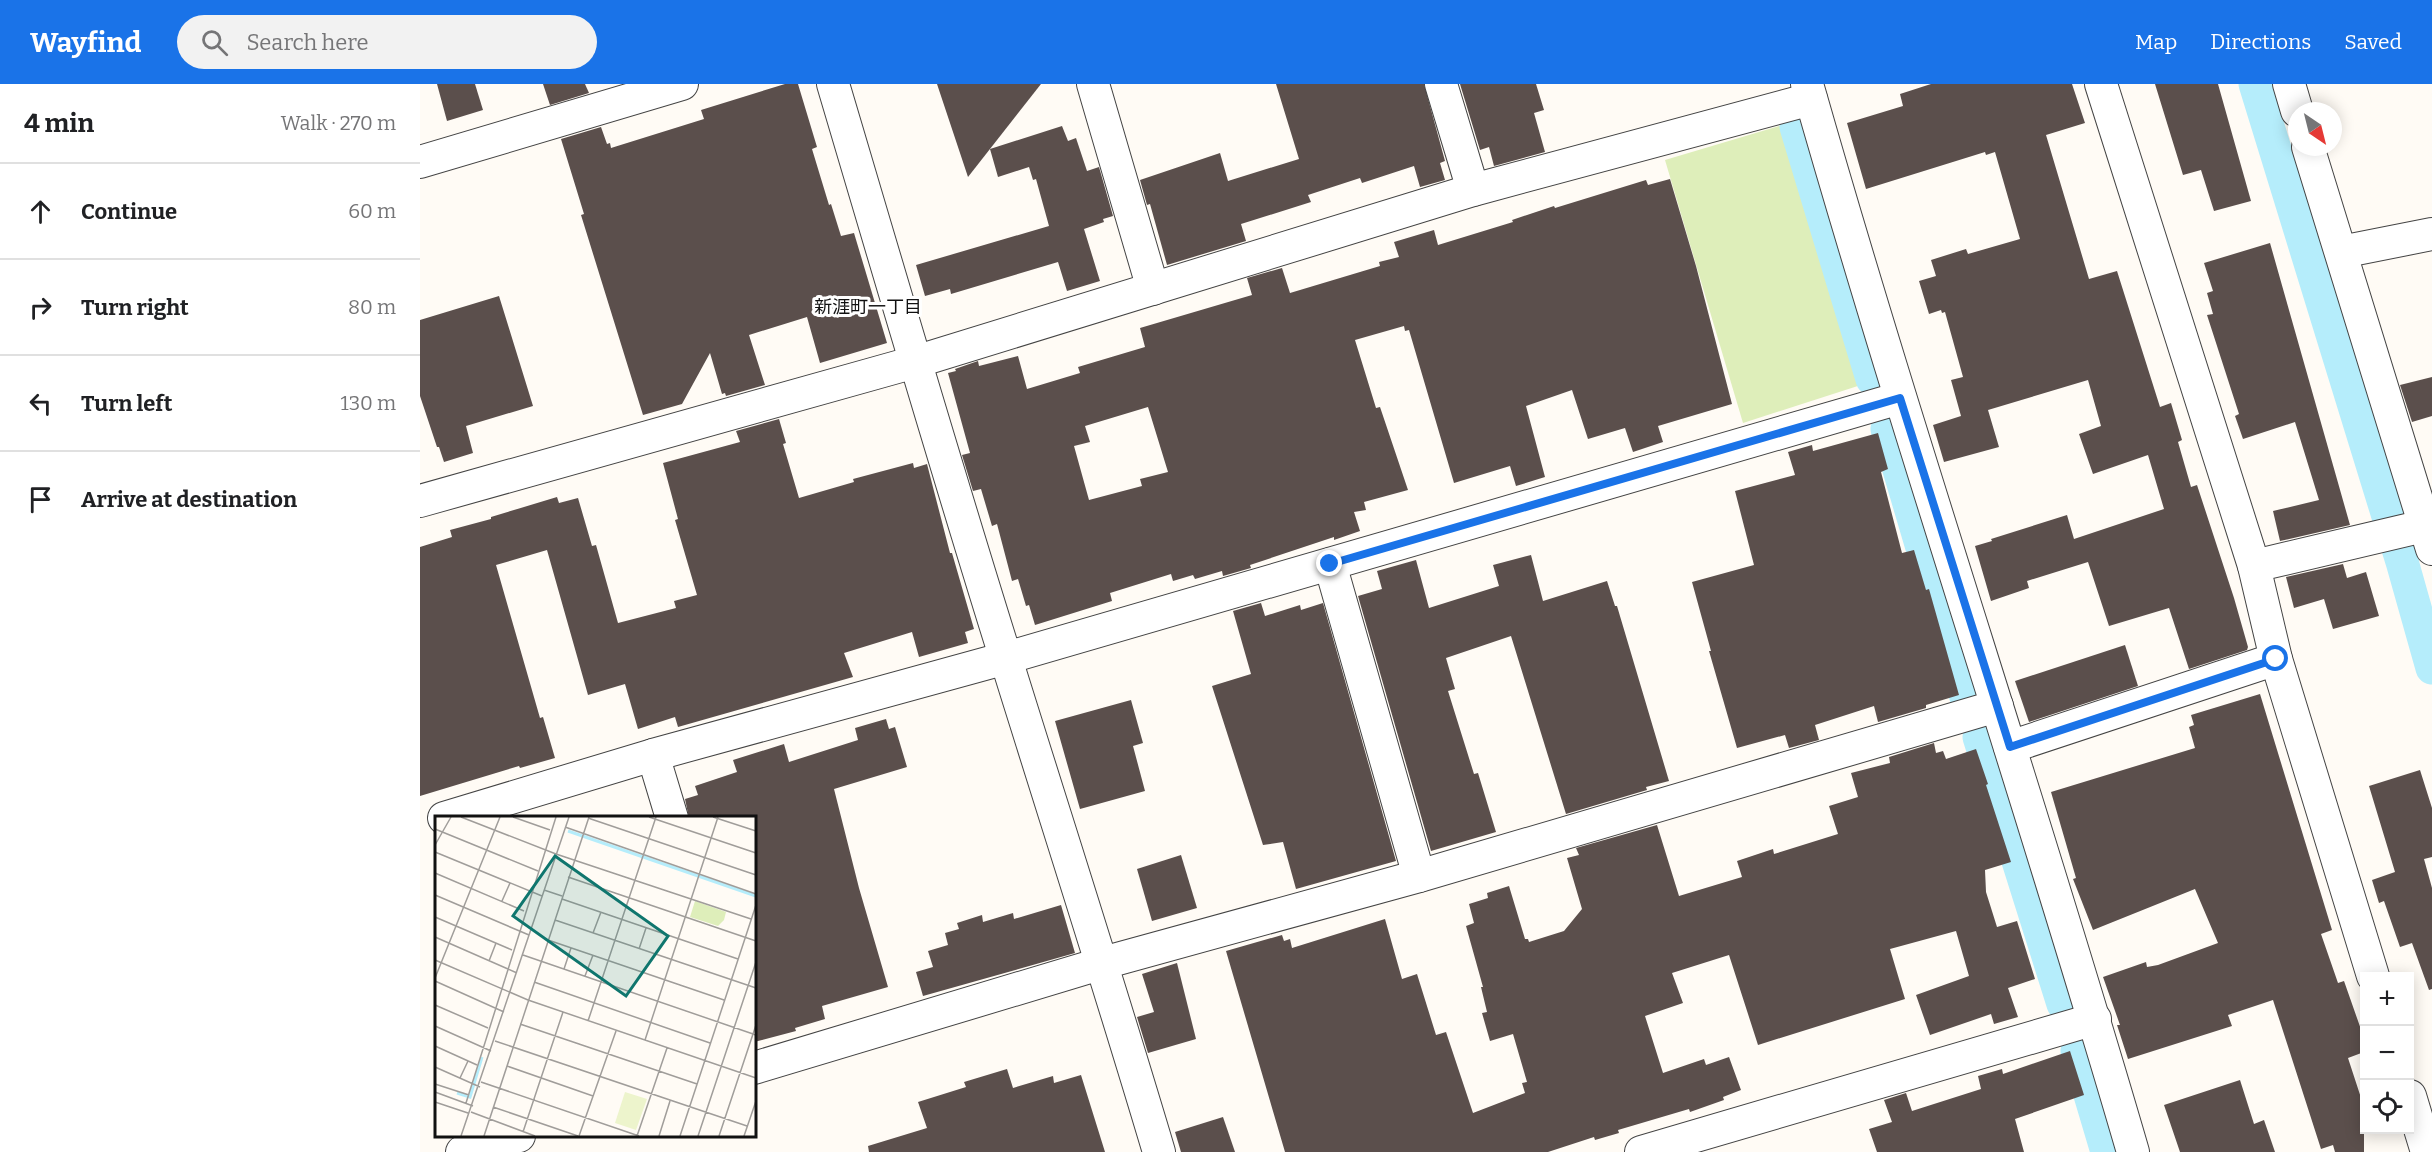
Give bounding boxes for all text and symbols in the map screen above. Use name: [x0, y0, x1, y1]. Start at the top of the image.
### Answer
search box: [177, 15, 597, 69]
text: Wayfind: [30, 26, 141, 59]
icon: search: [198, 26, 231, 59]
text: Search here: [246, 29, 369, 56]
text: Map: [2135, 29, 2177, 55]
text: Directions: [2210, 29, 2311, 55]
text: Saved: [2344, 29, 2402, 55]
north arrow: [2288, 102, 2342, 156]
text: 4 min: [24, 108, 94, 139]
text: Walk · 270 m: [281, 111, 396, 135]
icon: ahead: [24, 195, 57, 228]
text: Continue: [81, 198, 177, 225]
text: 60 m: [348, 199, 396, 223]
icon: right: [24, 291, 57, 324]
text: Turn right: [81, 294, 189, 321]
text: 80 m: [348, 295, 396, 319]
district label: 新涯町一丁目: [814, 296, 922, 318]
icon: left: [24, 387, 57, 420]
text: Turn left: [81, 390, 173, 417]
text: 130 m: [341, 391, 396, 415]
icon: arrive: [24, 483, 57, 516]
text: Arrive at destination: [81, 486, 297, 513]
route end: [1316, 550, 1342, 576]
route start: [2262, 645, 2288, 671]
inset map: [435, 816, 756, 1137]
map controls: [2360, 972, 2414, 1134]
button: +: [2360, 972, 2414, 1026]
button: −: [2360, 1026, 2414, 1080]
button: locate: [2360, 1080, 2414, 1134]

